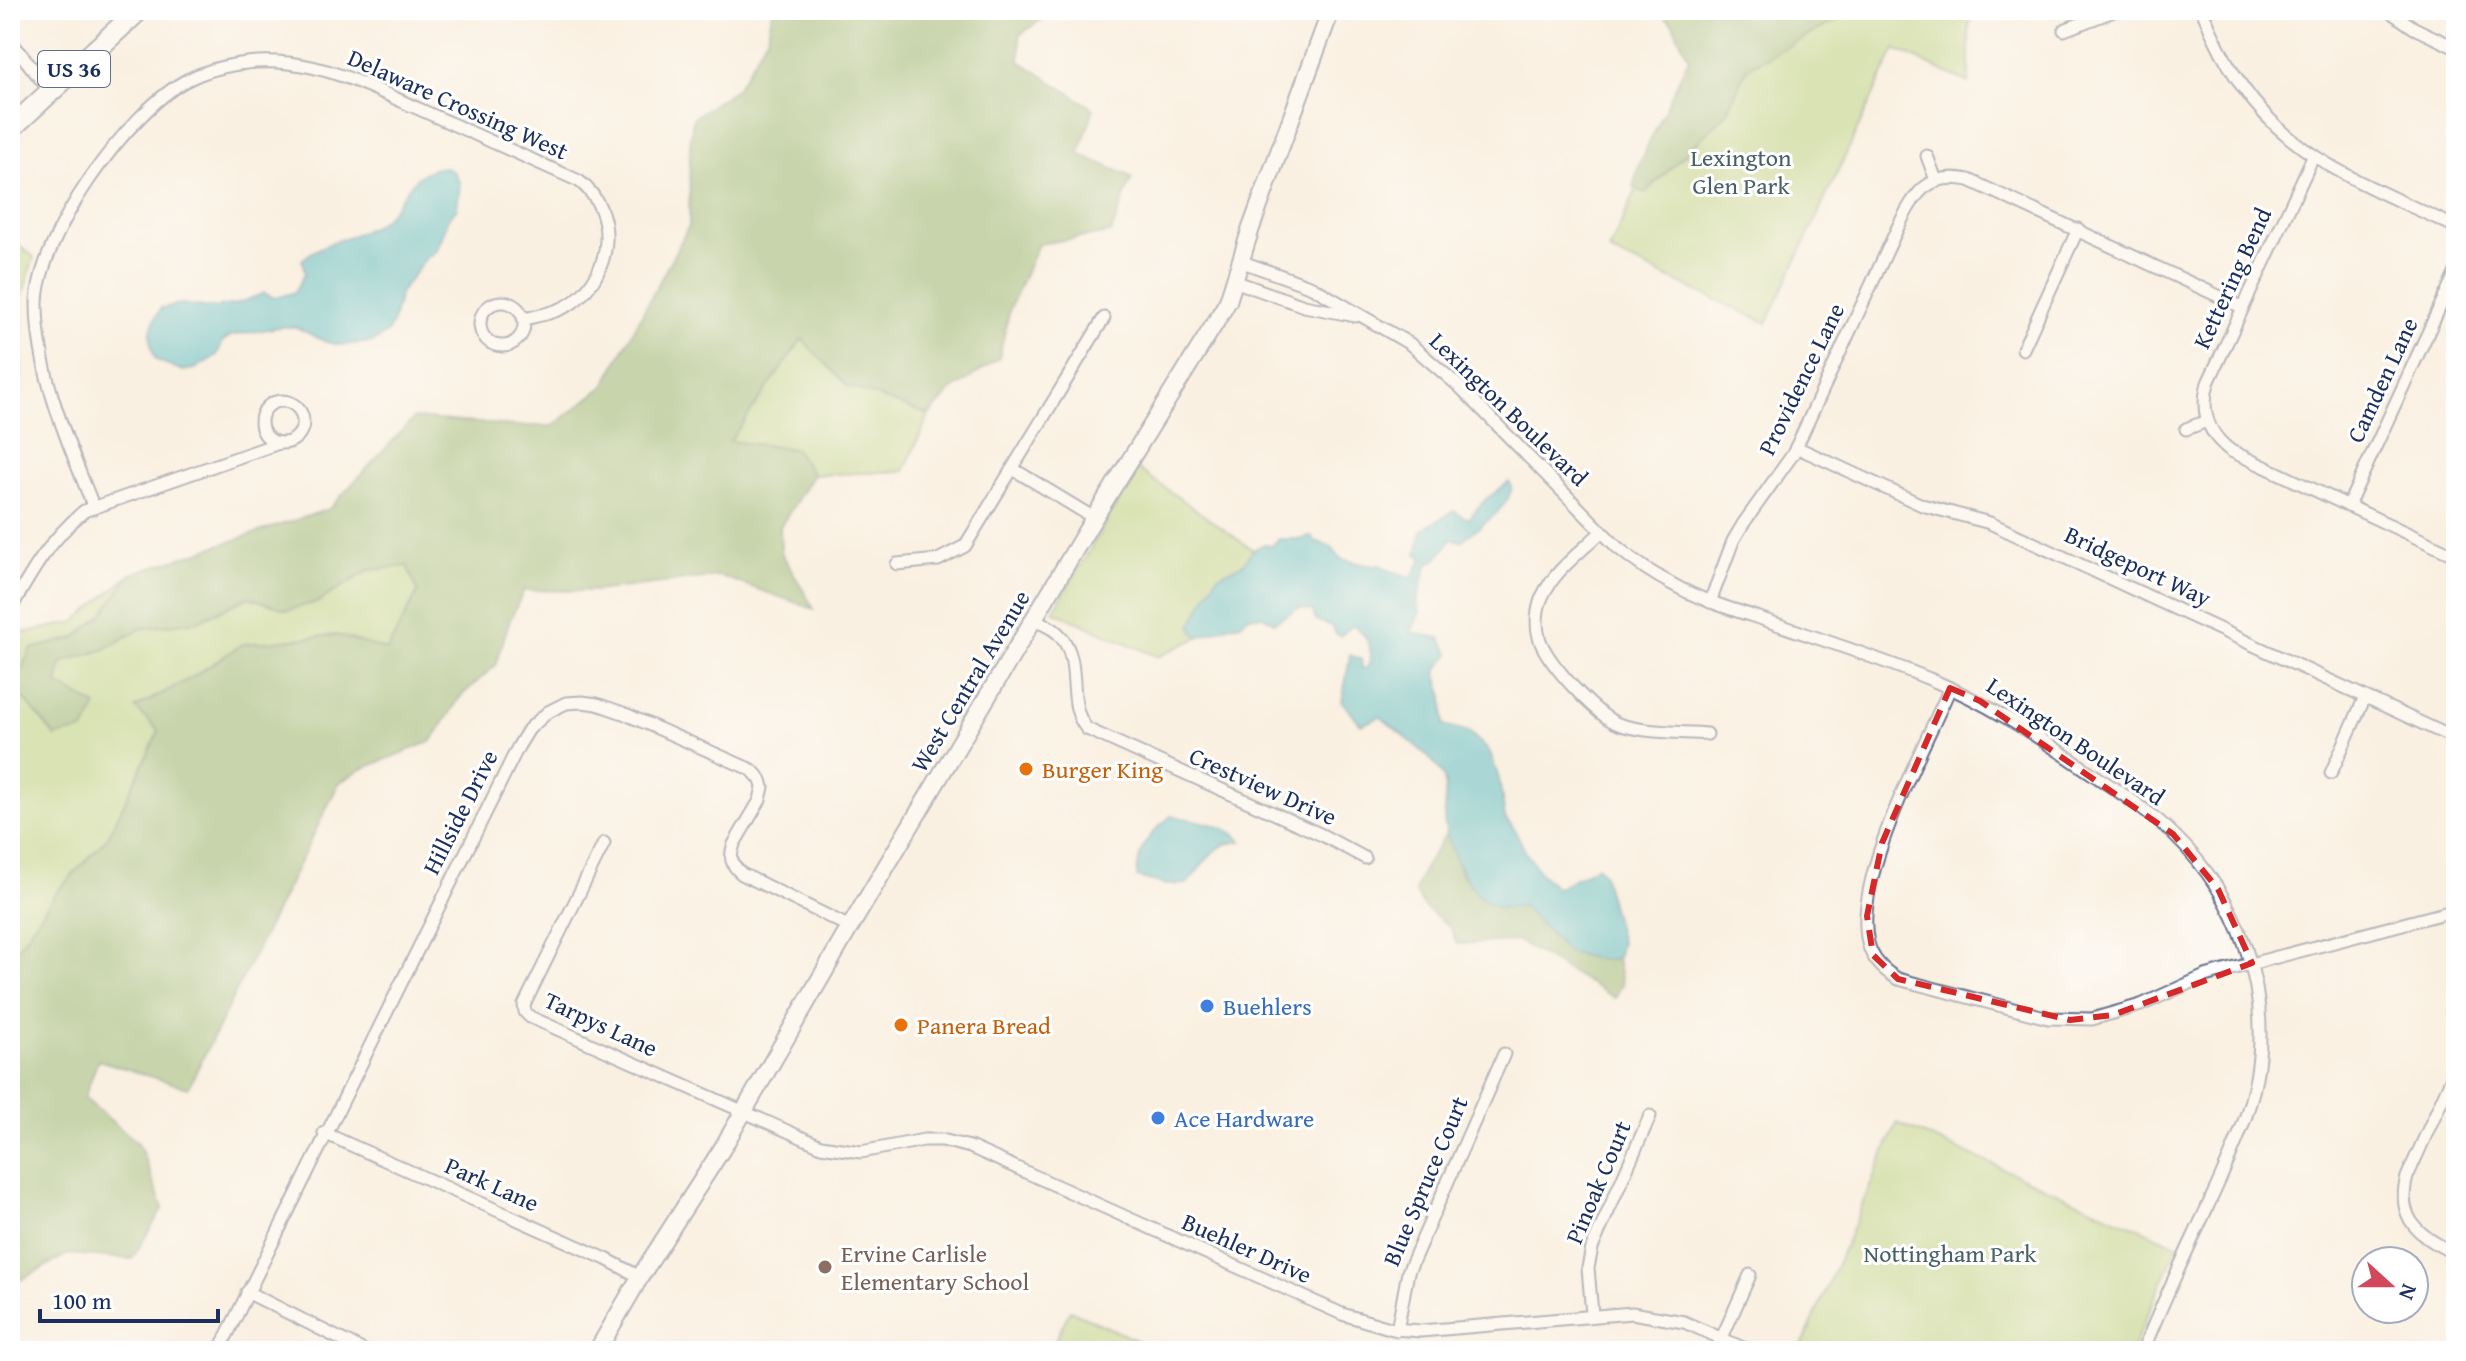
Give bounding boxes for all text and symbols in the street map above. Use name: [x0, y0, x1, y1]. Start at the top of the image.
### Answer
street label: Delaware Crossing West: [342, 40, 574, 169]
road number: US 36: [38, 51, 110, 87]
park label: Lexington Glen Park: [1690, 140, 1792, 203]
street label: Kettering Bend: [2184, 201, 2280, 354]
street label: Providence Lane: [1749, 297, 1853, 461]
street label: Camden Lane: [2338, 312, 2426, 448]
street label: Lexington Boulevard: [1422, 324, 1596, 494]
street label: Bridgeport Way: [2059, 517, 2217, 615]
street label: West Central Avenue: [902, 583, 1038, 779]
street label: Lexington Boulevard: [1980, 668, 2172, 814]
street label: Crestview Drive: [1184, 738, 1342, 834]
street label: Hillside Drive: [414, 744, 506, 880]
place label: Burger King: [1042, 752, 1163, 787]
marker: Burger King: [1017, 760, 1035, 778]
street label: Tarpys Lane: [539, 983, 663, 1065]
place label: Buehlers: [1223, 989, 1312, 1024]
marker: Buehlers: [1198, 997, 1216, 1015]
place label: Panera Bread: [917, 1008, 1051, 1043]
marker: Panera Bread: [892, 1016, 910, 1034]
street label: Blue Spruce Court: [1373, 1090, 1477, 1271]
place label: Ace Hardware: [1174, 1101, 1314, 1136]
marker: Ace Hardware: [1149, 1109, 1167, 1127]
street label: Pinoak Court: [1556, 1114, 1640, 1249]
street label: Park Lane: [439, 1148, 545, 1220]
street label: Buehler Drive: [1177, 1204, 1317, 1292]
place label: Ervine Carlisle Elementary School: [841, 1236, 1029, 1299]
park label: Nottingham Park: [1863, 1236, 2037, 1271]
north arrow: [2350, 1245, 2430, 1325]
marker: Ervine Carlisle Elementary School: [816, 1258, 834, 1276]
scale bar: [40, 1273, 218, 1323]
text: N: [2391, 1280, 2426, 1305]
text: 100 m: [52, 1283, 112, 1318]

